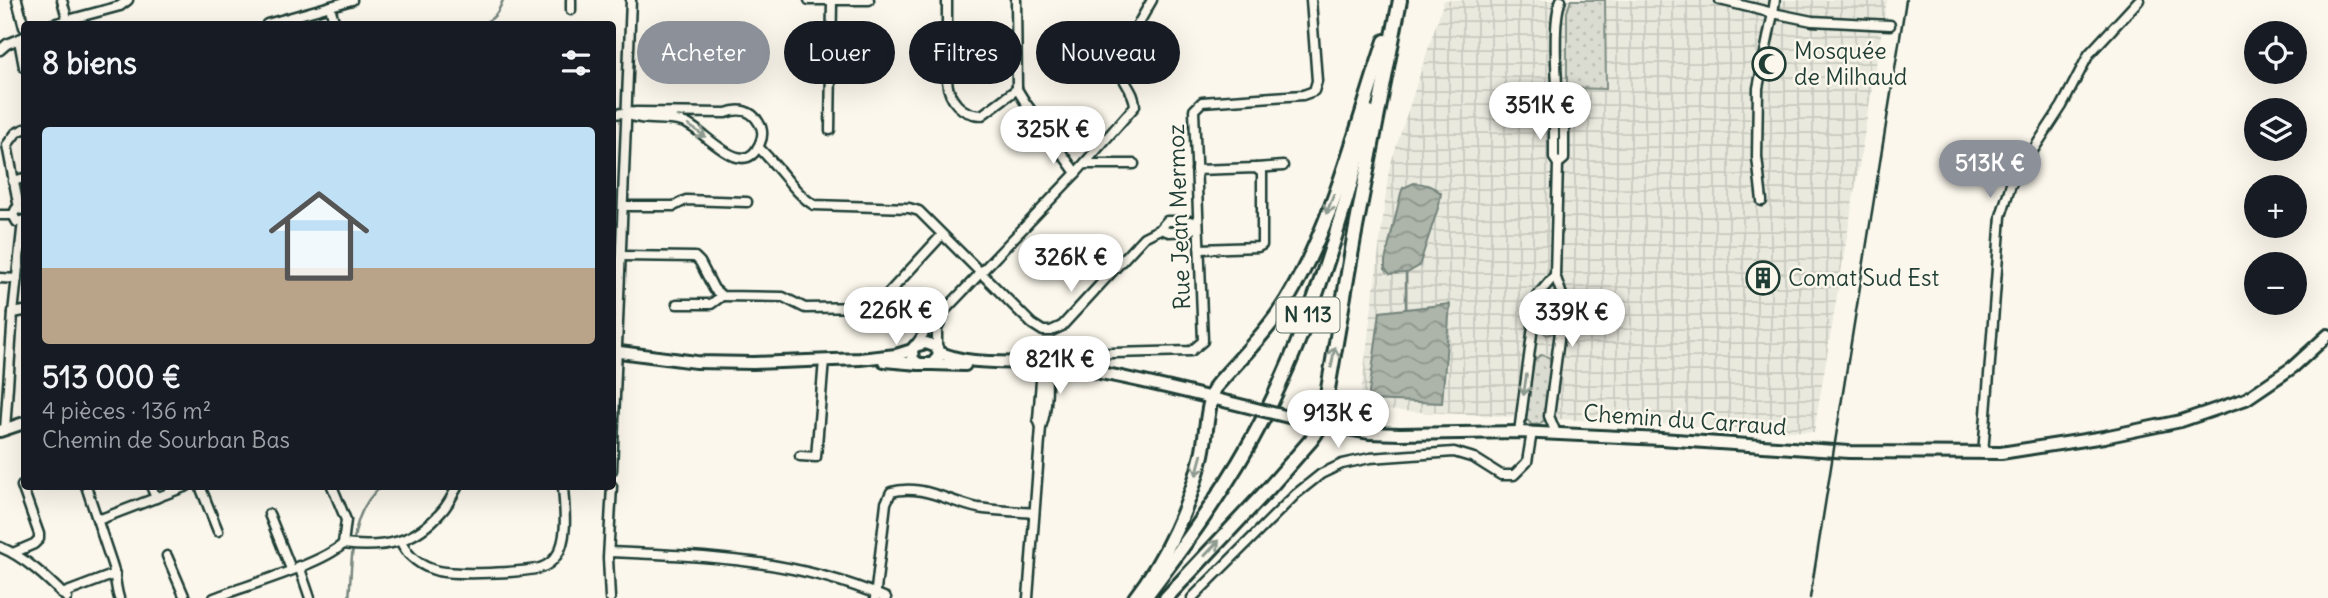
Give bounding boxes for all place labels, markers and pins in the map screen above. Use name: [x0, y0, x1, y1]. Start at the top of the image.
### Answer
place label: Mosquée de Milhaud: [1794, 36, 1907, 91]
mosque icon: Mosquée de Milhaud: [1750, 45, 1788, 83]
pin: 351K €: [1483, 82, 1597, 142]
pin: 325K €: [996, 106, 1110, 166]
pin: 513K €: [1933, 140, 2047, 200]
pin: 326K €: [1014, 234, 1128, 294]
building icon: Comat Sud Est: [1744, 259, 1782, 297]
place label: Comat Sud Est: [1788, 263, 1939, 292]
pin: 226K €: [839, 288, 953, 347]
pin: 339K €: [1515, 290, 1629, 349]
pin: 821K €: [1003, 336, 1117, 396]
pin: 913K €: [1281, 391, 1395, 450]

